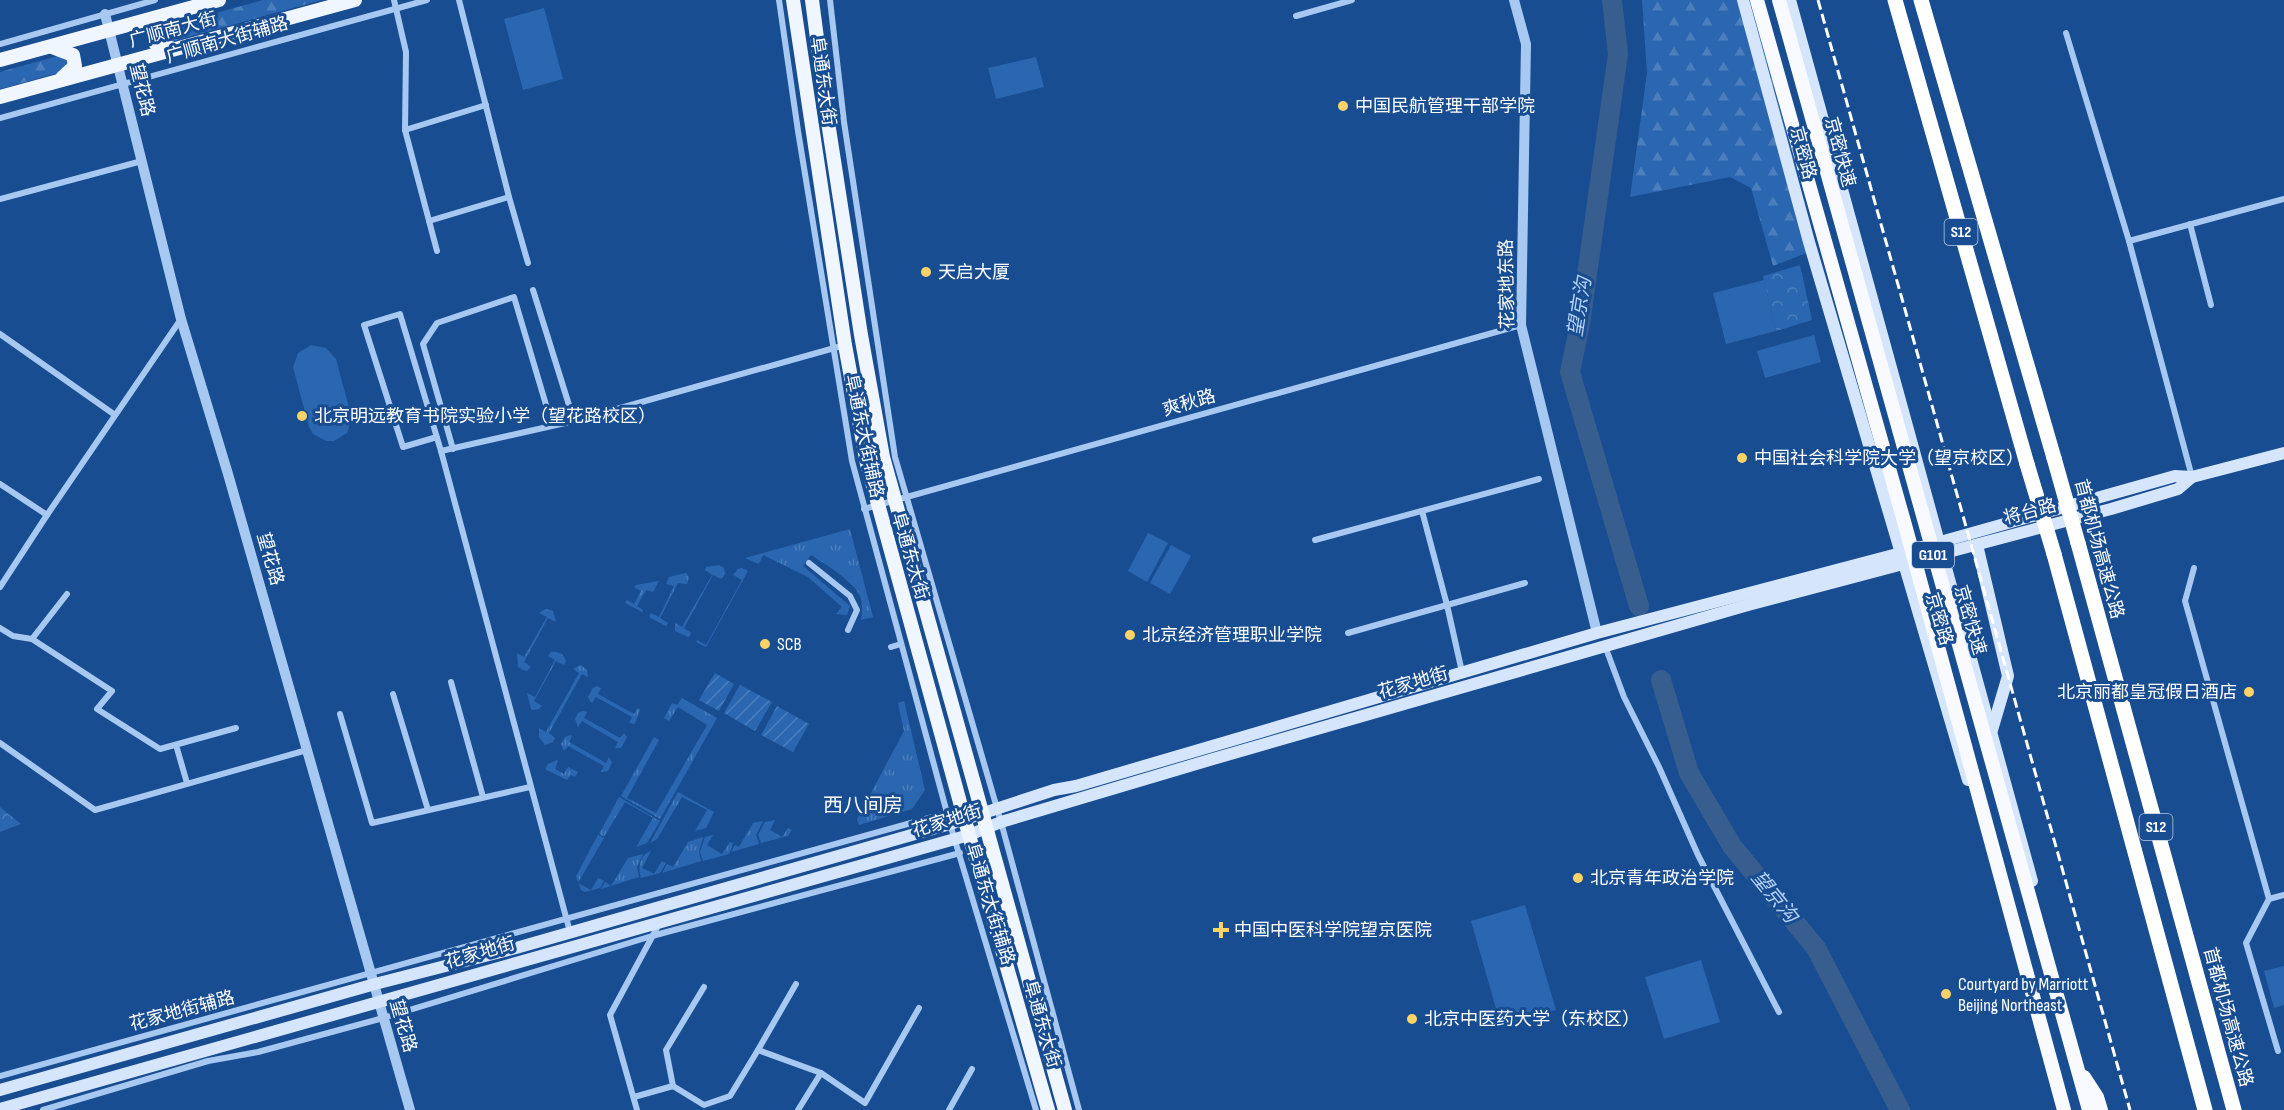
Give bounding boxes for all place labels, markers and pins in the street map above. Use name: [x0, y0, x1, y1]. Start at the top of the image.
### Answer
place label: 中国民航管理干部学院: [1355, 96, 1535, 117]
marker: 中国民航管理干部学院: [1336, 99, 1350, 113]
place label: 天启大厦: [938, 262, 1010, 283]
marker: 天启大厦: [919, 265, 933, 279]
place label: 北京明远教育书院实验小学（望花路校区）: [314, 406, 656, 427]
marker: 北京明远教育书院实验小学（望花路校区）: [295, 409, 309, 423]
place label: 中国社会科学院大学（望京校区）: [1754, 448, 2024, 469]
marker: 中国社会科学院大学（望京校区）: [1735, 451, 1749, 465]
place label: 北京经济管理职业学院: [1142, 625, 1322, 646]
marker: 北京经济管理职业学院: [1123, 628, 1137, 642]
place label: SCB: [777, 634, 801, 655]
marker: SCB: [758, 637, 772, 651]
place label: 北京丽都皇冠假日酒店: [2057, 682, 2237, 703]
marker: 北京丽都皇冠假日酒店: [2242, 685, 2256, 699]
place label: 北京青年政治学院: [1590, 868, 1734, 889]
marker: 北京青年政治学院: [1571, 871, 1585, 885]
place label: 中国中医科学院望京医院: [1234, 920, 1432, 941]
marker: 中国中医科学院望京医院: [1212, 921, 1230, 939]
place label: Courtyard by Marriott Beijing Northeast: [1958, 974, 2089, 1016]
marker: Courtyard by Marriott Beijing Northeast: [1939, 987, 1953, 1001]
place label: 北京中医药大学（东校区）: [1424, 1009, 1640, 1030]
marker: 北京中医药大学（东校区）: [1405, 1012, 1419, 1026]

